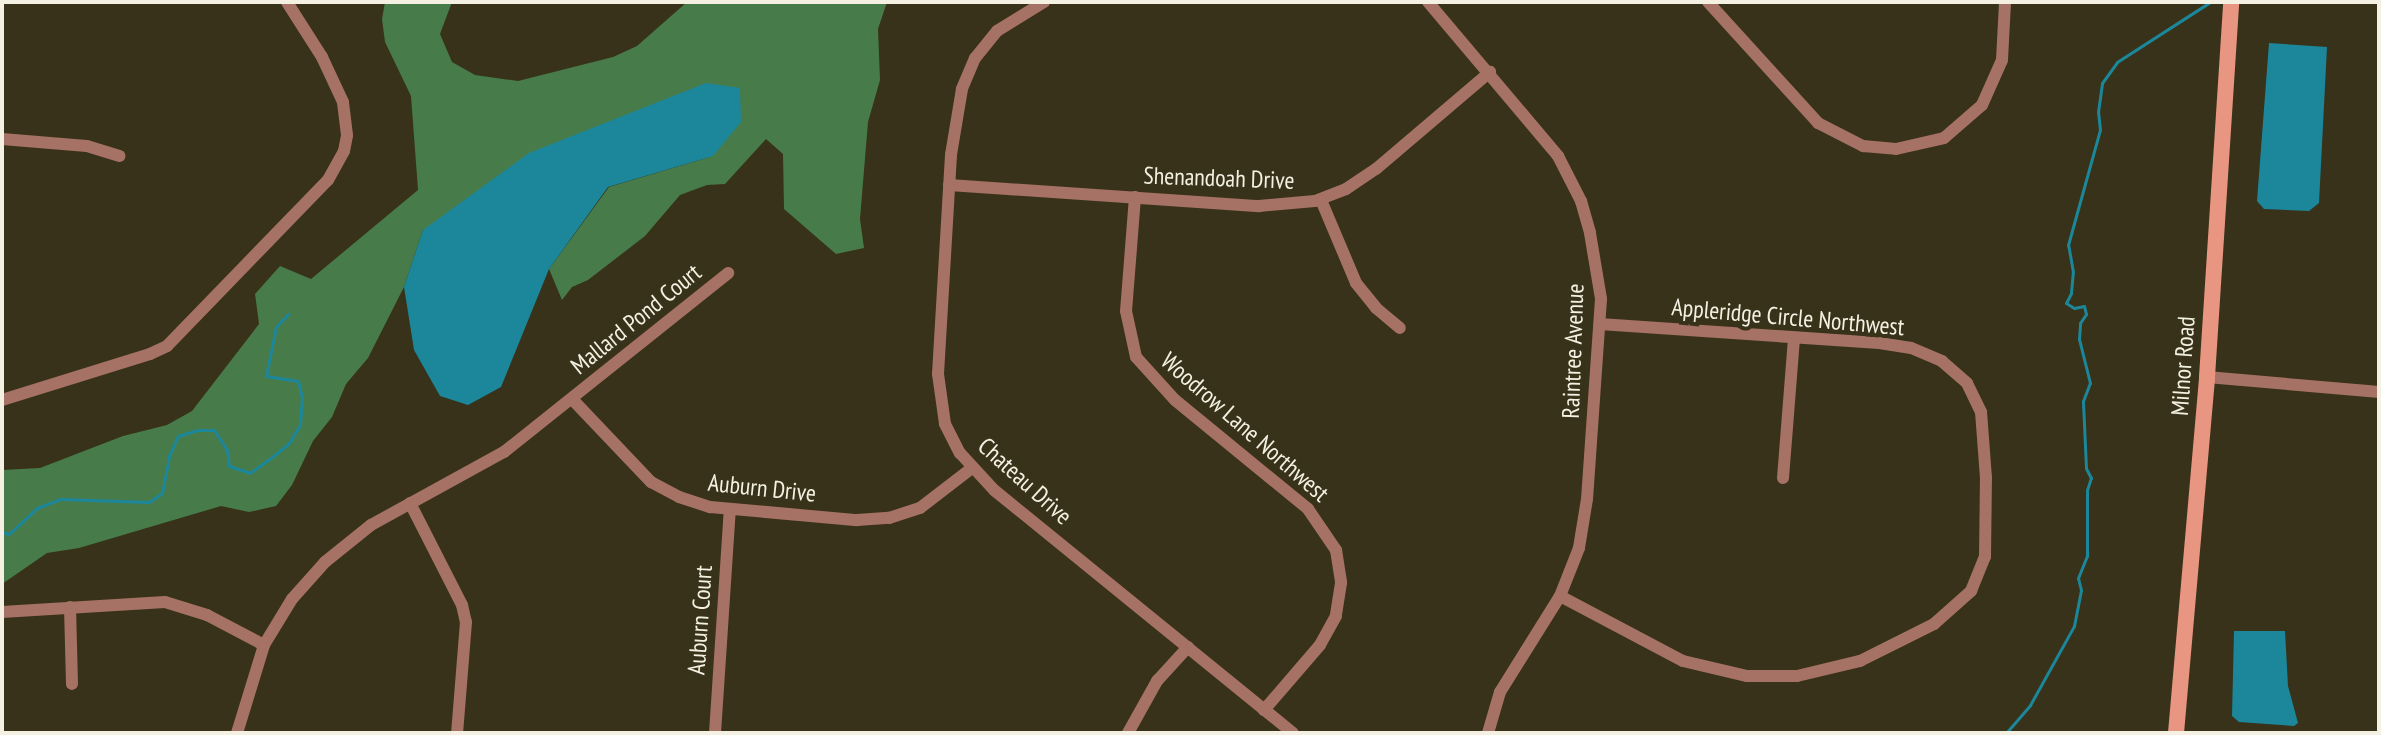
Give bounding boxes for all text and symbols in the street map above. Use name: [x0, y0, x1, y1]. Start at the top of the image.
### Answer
street label: Shenandoah Drive: [1143, 161, 1295, 195]
street label: Mallard Pond Court: [565, 258, 707, 380]
street label: Raintree Avenue: [1556, 283, 1590, 419]
street label: Appleridge Circle Northwest: [1671, 292, 1905, 342]
street label: Milnor Road: [2165, 315, 2201, 417]
street label: Woodrow Lane Northwest: [1155, 346, 1335, 508]
street label: Chateau Drive: [972, 431, 1078, 531]
street label: Auburn Drive: [707, 468, 817, 508]
street label: Auburn Court: [682, 564, 718, 676]

